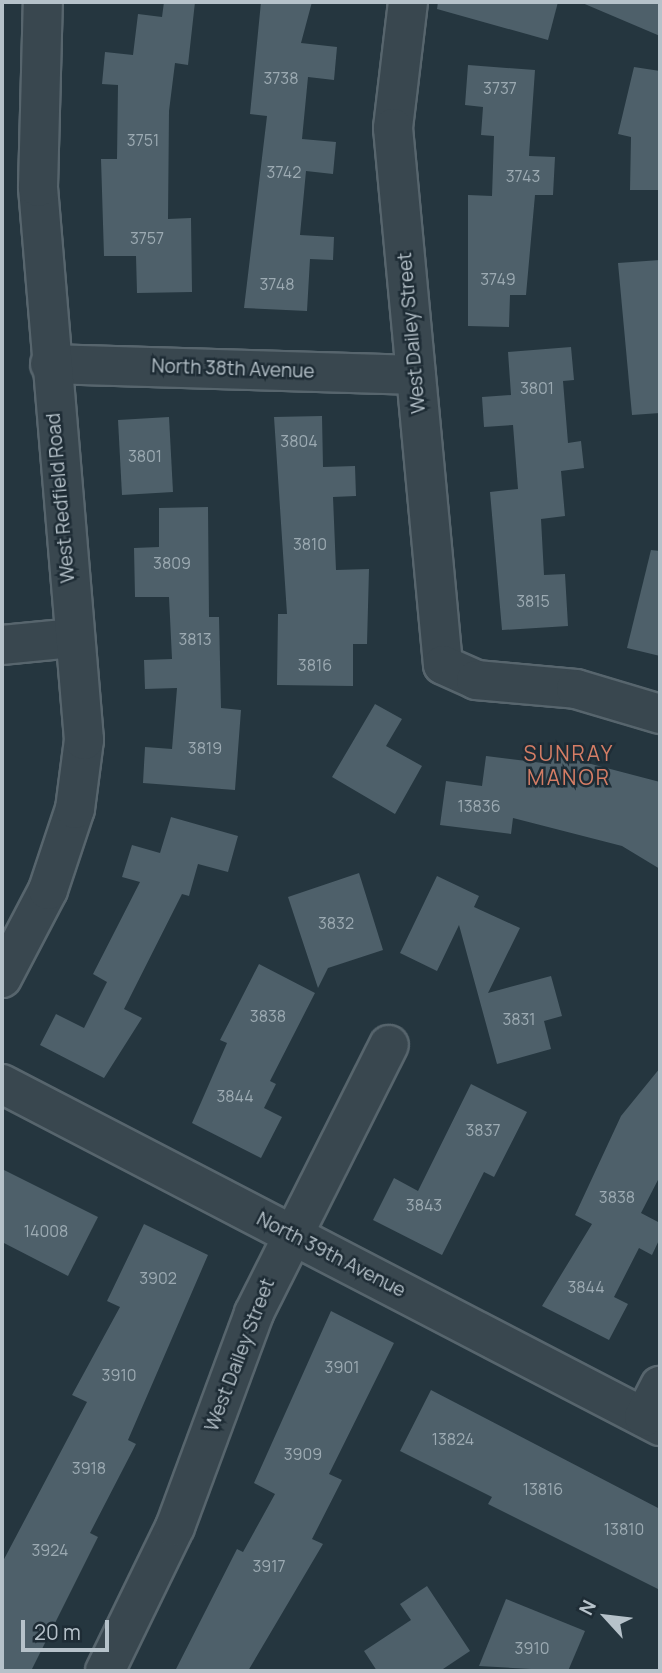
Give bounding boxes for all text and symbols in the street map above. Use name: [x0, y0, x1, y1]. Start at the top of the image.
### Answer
house number: 3738: [263, 68, 299, 88]
house number: 3737: [483, 78, 517, 98]
house number: 3751: [127, 130, 159, 150]
house number: 3742: [267, 162, 301, 182]
house number: 3743: [506, 166, 540, 186]
house number: 3757: [130, 228, 164, 248]
street label: West Dailey Street: [394, 251, 430, 415]
house number: 3749: [480, 269, 516, 289]
house number: 3748: [260, 274, 294, 294]
street label: North 38th Avenue: [151, 355, 315, 383]
house number: 3801: [520, 378, 554, 398]
street label: West Redfield Road: [42, 412, 80, 584]
house number: 3804: [280, 431, 318, 451]
house number: 3801: [128, 446, 162, 466]
house number: 3810: [293, 534, 327, 554]
house number: 3809: [153, 553, 191, 573]
house number: 3815: [516, 591, 550, 611]
house number: 3813: [178, 629, 212, 649]
house number: 3816: [298, 655, 332, 675]
house number: 3819: [188, 738, 222, 758]
district label: SUNRAY MANOR: [524, 740, 614, 790]
house number: 13836: [457, 796, 501, 816]
house number: 3832: [318, 913, 354, 933]
house number: 3838: [250, 1006, 286, 1026]
house number: 3831: [502, 1009, 536, 1029]
house number: 3844: [216, 1086, 254, 1106]
house number: 3837: [465, 1120, 501, 1140]
house number: 3838: [599, 1187, 635, 1207]
house number: 3843: [406, 1195, 442, 1215]
street label: North 39th Avenue: [253, 1208, 409, 1302]
house number: 14008: [24, 1221, 68, 1241]
house number: 3902: [139, 1268, 177, 1288]
street label: West Dailey Street: [200, 1275, 280, 1435]
house number: 3844: [567, 1277, 605, 1297]
house number: 3901: [325, 1357, 359, 1377]
house number: 3910: [102, 1365, 136, 1385]
house number: 13824: [432, 1429, 474, 1449]
house number: 3909: [284, 1444, 322, 1464]
house number: 3918: [72, 1458, 106, 1478]
house number: 13816: [523, 1479, 563, 1499]
house number: 13810: [604, 1519, 644, 1539]
house number: 3924: [31, 1540, 69, 1560]
house number: 3917: [252, 1556, 286, 1576]
north arrow: [571, 1582, 641, 1652]
text: N: [573, 1595, 602, 1619]
scale bar: [24, 1606, 112, 1650]
text: 20 m: [34, 1618, 81, 1646]
house number: 3910: [515, 1638, 549, 1658]

